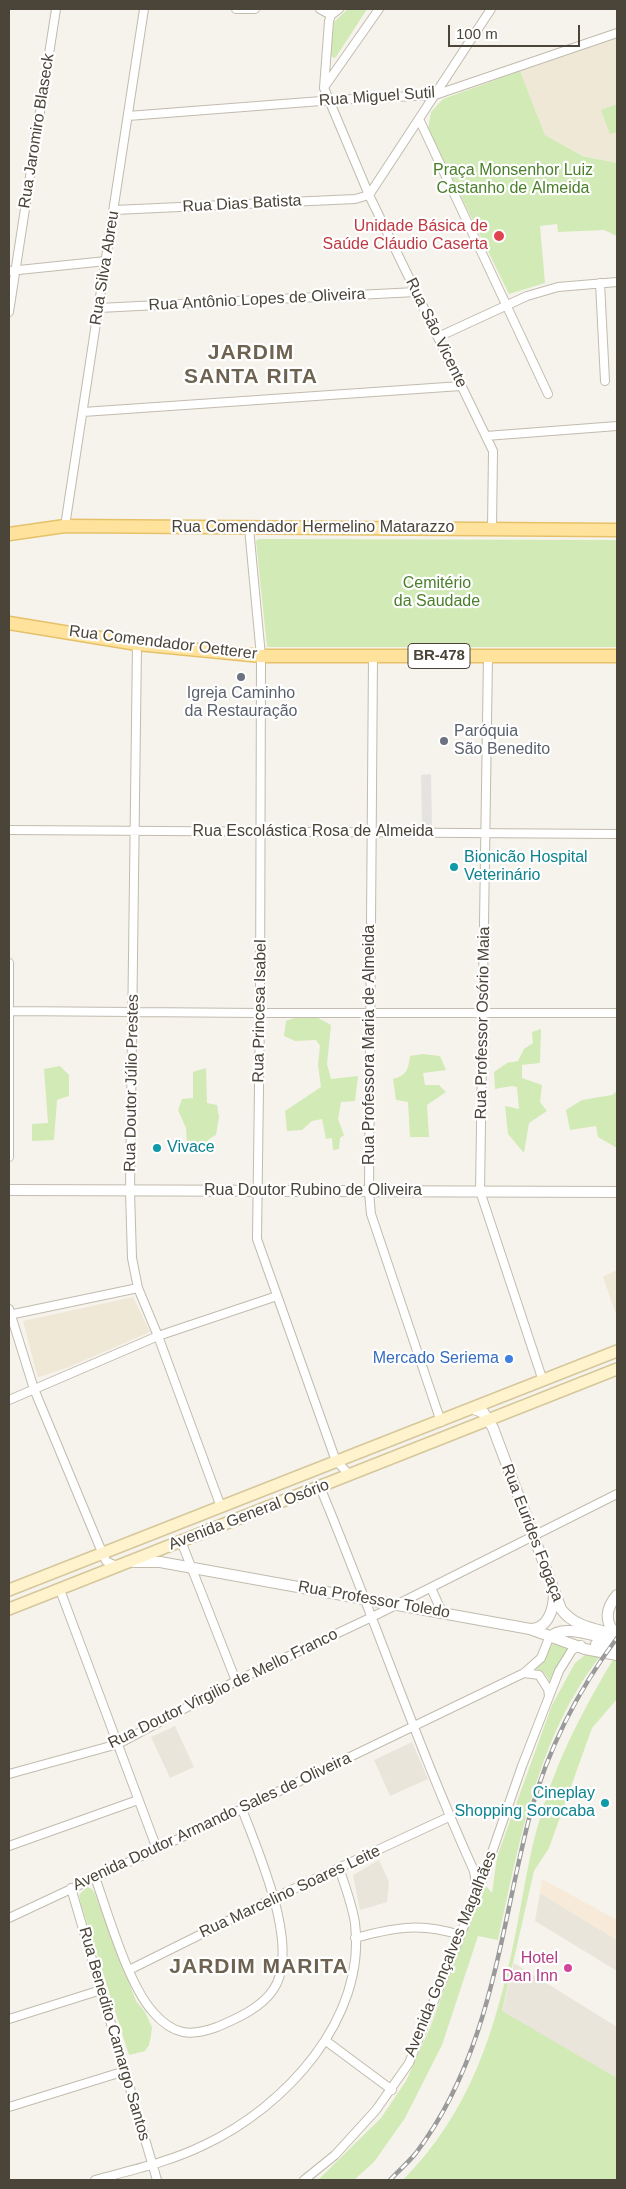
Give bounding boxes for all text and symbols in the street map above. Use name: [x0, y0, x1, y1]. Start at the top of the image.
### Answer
scale bar: [451, 15, 584, 47]
text: 100 m: [456, 25, 498, 42]
street label: Rua Jaromiro Blaseck: [15, 52, 59, 210]
street label: Rua Miguel Sutil: [318, 83, 436, 111]
park label: Praça Monsenhor Luiz Castanho de Almeida: [433, 161, 593, 199]
street label: Rua Dias Batista: [182, 191, 302, 217]
street label: Rua Silva Abreu: [86, 209, 124, 327]
place label: Unidade Básica de Saúde Cláudio Caserta: [323, 217, 488, 255]
marker: Unidade Básica de Saúde Cláudio Caserta: [492, 229, 506, 243]
street label: Rua São Vicente: [401, 275, 471, 391]
street label: Rua Antônio Lopes de Oliveira: [148, 285, 366, 315]
district label: JARDIM SANTA RITA: [183, 340, 319, 390]
street label: Rua Comendador Hermelino Matarazzo: [172, 518, 454, 538]
park label: Cemitério da Saudade: [394, 574, 480, 612]
street label: Rua Comendador Oetterer: [68, 622, 258, 664]
road number: BR-478: [408, 644, 470, 668]
marker: Igreja Caminho da Restauração: [235, 671, 247, 683]
place label: Igreja Caminho da Restauração: [185, 684, 297, 722]
place label: Paróquia São Benedito: [454, 722, 550, 760]
marker: Paróquia São Benedito: [438, 735, 450, 747]
street label: Rua Escolástica Rosa de Almeida: [192, 822, 434, 842]
place label: Bionicão Hospital Veterinário: [464, 848, 588, 886]
marker: Bionicão Hospital Veterinário: [448, 861, 460, 873]
street label: Rua Professora Maria de Almeida: [360, 925, 380, 1165]
street label: Rua Professor Osório Maia: [472, 926, 494, 1120]
street label: Rua Princesa Isabel: [249, 939, 271, 1083]
street label: Rua Doutor Júlio Prestes: [121, 994, 143, 1172]
place label: Vivace: [167, 1138, 215, 1158]
marker: Vivace: [151, 1142, 163, 1154]
street label: Rua Doutor Rubino de Oliveira: [204, 1181, 422, 1201]
place label: Mercado Seriema: [373, 1349, 499, 1369]
marker: Mercado Seriema: [503, 1353, 515, 1365]
street label: Rua Eurides Fogaça: [497, 1461, 567, 1605]
street label: Avenida General Osório: [166, 1475, 332, 1555]
street label: Rua Professor Toledo: [297, 1577, 451, 1623]
street label: Rua Doutor Virgilio de Mello Franco: [105, 1625, 341, 1753]
street label: Avenida Doutor Armando Sales de Oliveira: [70, 1749, 354, 1895]
place label: Cineplay Shopping Sorocaba: [454, 1784, 595, 1822]
marker: Cineplay Shopping Sorocaba: [599, 1797, 611, 1809]
street label: Rua Marcelino Soares Leite: [196, 1842, 384, 1942]
street label: Avenida Gonçalves Magalhães: [401, 1848, 501, 2060]
street label: Rua Benedito Camargo Santos: [74, 1925, 154, 2143]
place label: Hotel Dan Inn: [502, 1949, 558, 1987]
district label: JARDIM MARITA: [168, 1954, 350, 1980]
marker: Hotel Dan Inn: [562, 1962, 574, 1974]

